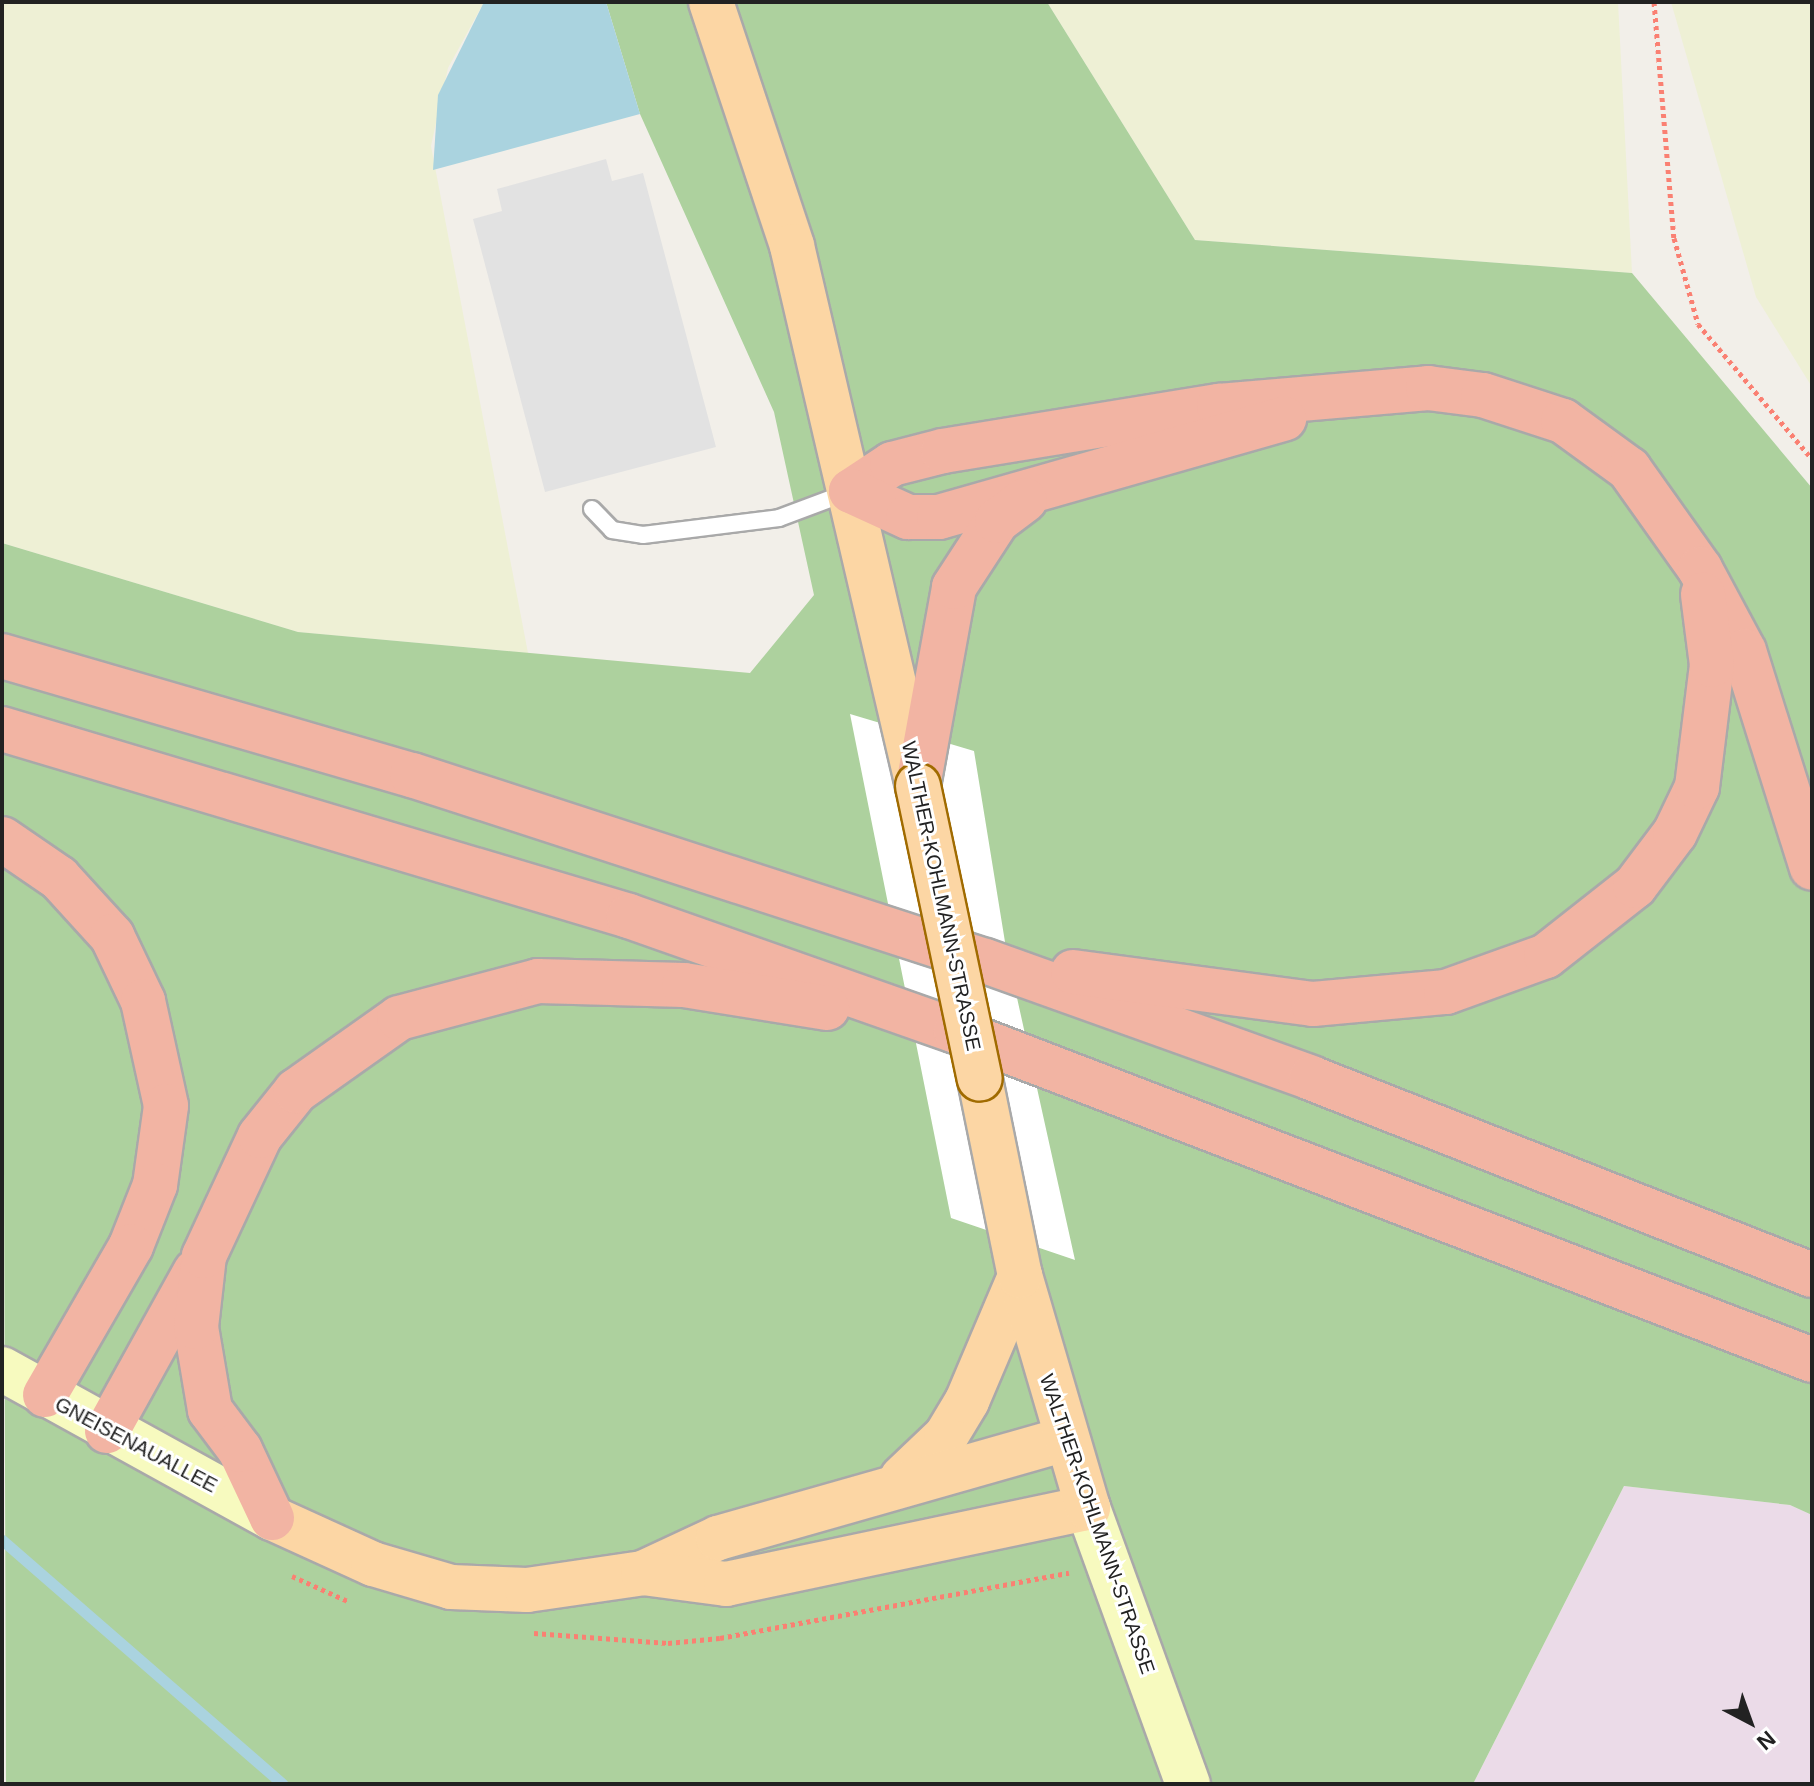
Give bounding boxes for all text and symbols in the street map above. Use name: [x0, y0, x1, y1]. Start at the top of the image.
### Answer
street label: WALTHER-KOHLMANN-STRASSE: [896, 739, 986, 1053]
street label: WALTHER-KOHLMANN-STRASSE: [1034, 1371, 1160, 1677]
street label: GNEISENAUALLEE: [51, 1392, 221, 1498]
north arrow: [1710, 1682, 1790, 1762]
text: N: [1752, 1726, 1780, 1755]

